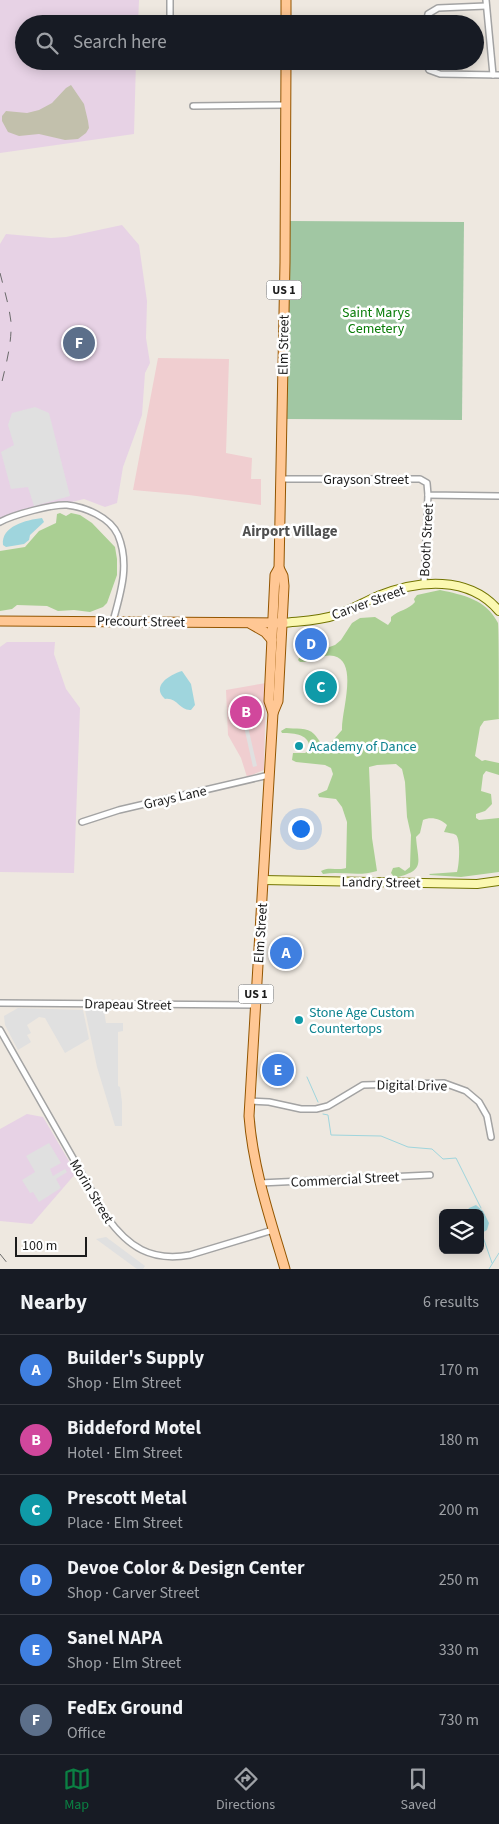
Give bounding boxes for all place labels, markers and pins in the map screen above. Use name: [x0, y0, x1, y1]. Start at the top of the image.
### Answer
pin: F: [63, 324, 95, 362]
pin: D: [295, 625, 327, 663]
pin: C: [305, 668, 337, 706]
pin: B: [230, 693, 262, 731]
place label: Academy of Dance: [309, 737, 416, 757]
marker: Academy of Dance: [293, 740, 305, 752]
pin: A: [270, 934, 302, 972]
place label: Stone Age Custom Countertops: [309, 1003, 415, 1039]
marker: Stone Age Custom Countertops: [293, 1014, 305, 1026]
pin: E: [262, 1051, 294, 1089]

